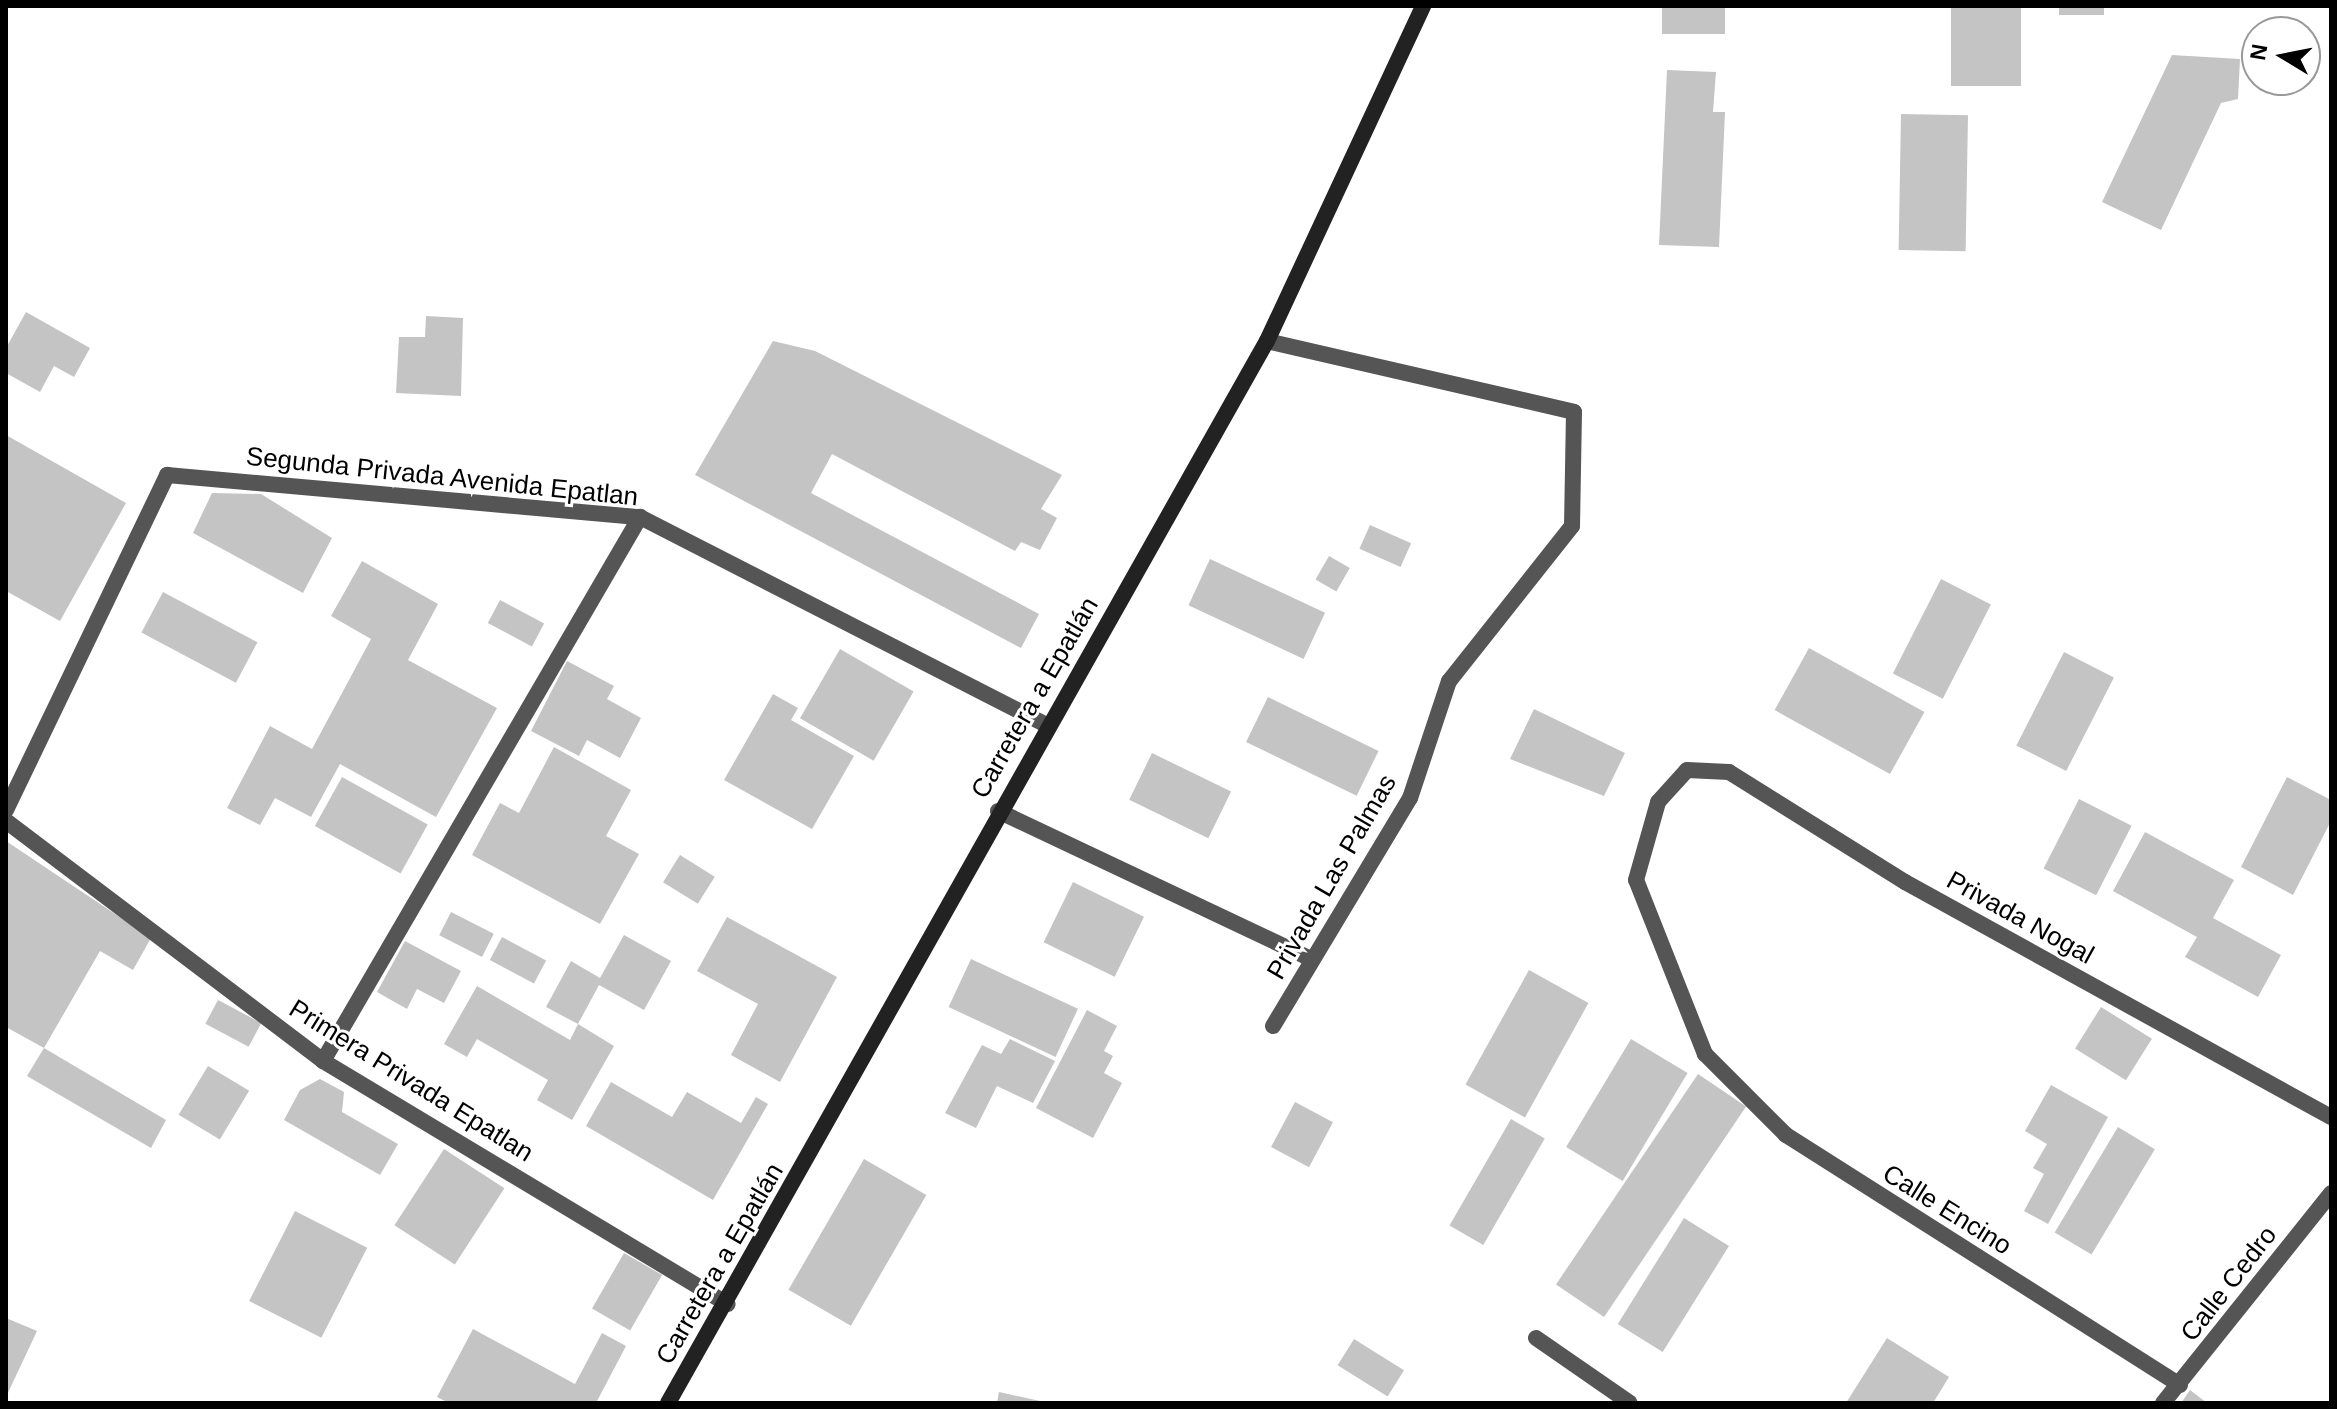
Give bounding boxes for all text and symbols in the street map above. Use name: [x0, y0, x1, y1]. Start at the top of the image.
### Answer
north arrow: [2241, 16, 2321, 96]
text: N: [2245, 42, 2273, 62]
street label: Segunda Privada Avenida Epatlan: [244, 441, 640, 513]
street label: Carretera a Epatlán: [965, 592, 1105, 804]
street label: Privada Las Palmas: [1261, 769, 1403, 985]
street label: Privada Nogal: [1941, 865, 2099, 971]
street label: Primera Privada Epatlan: [283, 993, 539, 1169]
street label: Carretera a Epatlán: [650, 1158, 790, 1370]
street label: Calle Encino: [1877, 1158, 2017, 1262]
street label: Calle Cedro: [2174, 1220, 2284, 1348]

